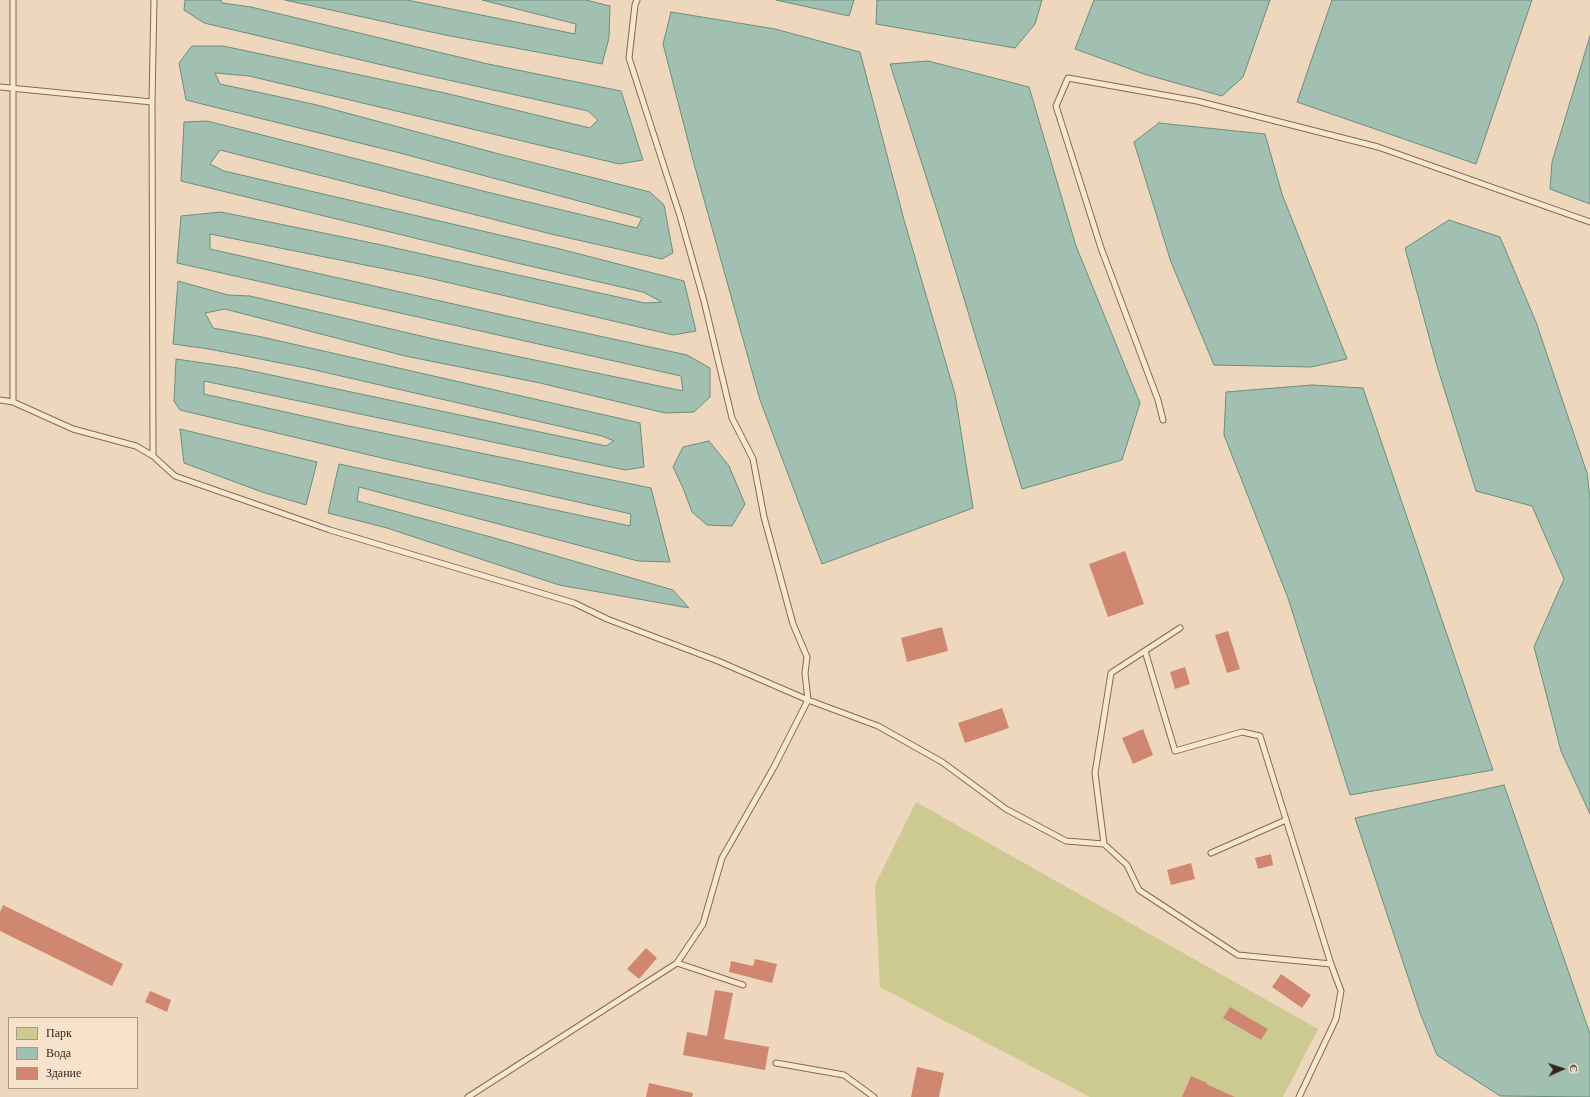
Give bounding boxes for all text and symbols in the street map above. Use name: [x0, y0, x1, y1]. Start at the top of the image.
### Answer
legend: [8, 1017, 138, 1089]
text: Парк: [46, 1026, 72, 1040]
text: Вода: [46, 1046, 71, 1060]
north arrow: [1542, 1049, 1582, 1089]
text: С: [1568, 1064, 1580, 1073]
text: Здание: [46, 1066, 81, 1080]

